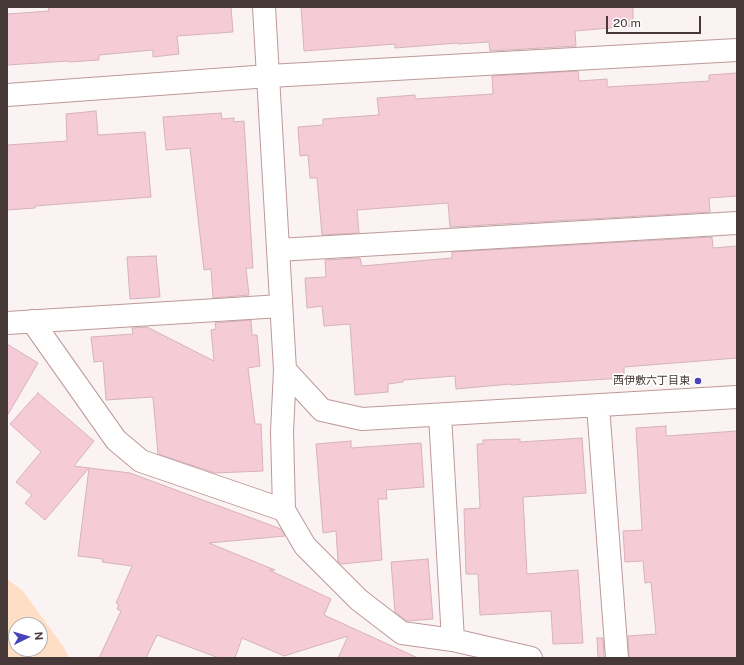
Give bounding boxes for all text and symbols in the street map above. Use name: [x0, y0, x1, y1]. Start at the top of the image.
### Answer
scale bar: [608, 8, 703, 34]
text: 20 m: [613, 16, 641, 30]
place label: 西伊敷六丁目東: [613, 374, 690, 388]
marker: 西伊敷六丁目東: [693, 376, 703, 386]
north arrow: [8, 617, 48, 657]
text: N: [33, 631, 45, 641]

